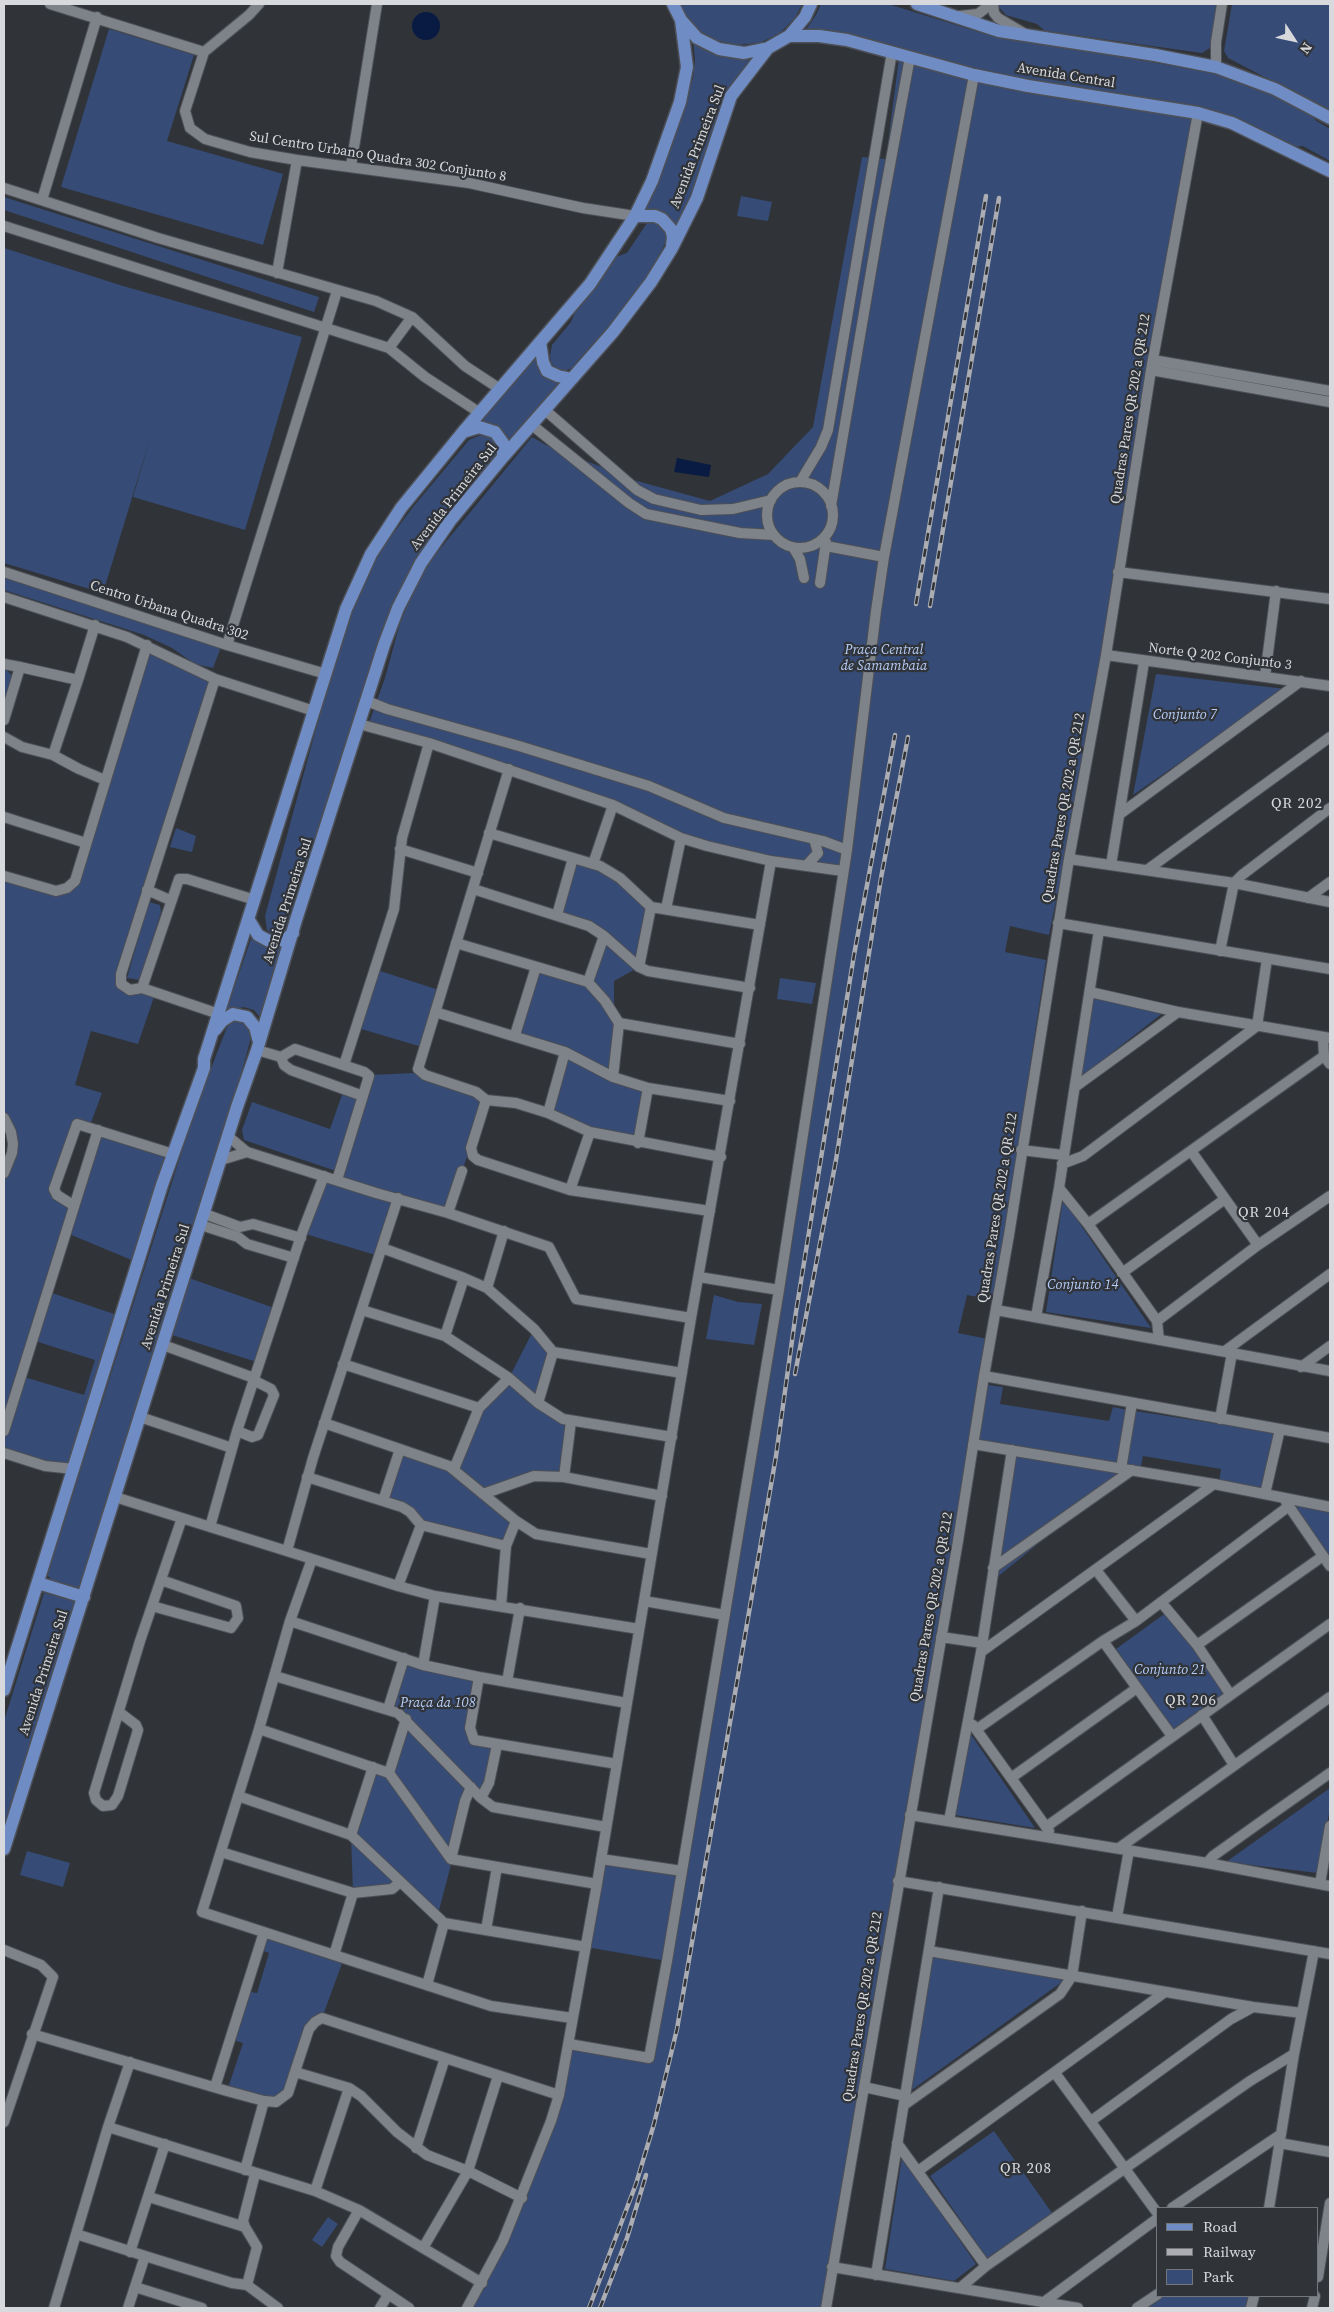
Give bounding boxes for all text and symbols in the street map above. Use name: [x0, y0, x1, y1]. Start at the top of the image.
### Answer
north arrow: [1269, 15, 1319, 65]
text: N: [1295, 39, 1317, 59]
street label: Avenida Central: [1016, 60, 1116, 92]
street label: Avenida Primeira Sul: [667, 83, 729, 211]
street label: Sul Centro Urbano Quadra 302 Conjunto 8: [248, 128, 508, 186]
street label: Quadras Pares QR 202 a QR 212: [1108, 313, 1154, 505]
street label: Avenida Primeira Sul: [407, 440, 501, 554]
street label: Centro Urbana Quadra 302: [88, 577, 250, 645]
street label: Norte Q 202 Conjunto 3: [1147, 640, 1293, 674]
park label: Praça Central de Samambaia: [841, 642, 927, 674]
park label: Conjunto 7: [1153, 707, 1217, 723]
street label: Quadras Pares QR 202 a QR 212: [1039, 712, 1089, 904]
district label: QR 202: [1270, 795, 1324, 813]
street label: Avenida Primeira Sul: [260, 836, 316, 966]
street label: Quadras Pares QR 202 a QR 212: [975, 1112, 1021, 1304]
district label: QR 204: [1237, 1204, 1291, 1222]
street label: Avenida Primeira Sul: [138, 1222, 194, 1352]
park label: Conjunto 14: [1047, 1277, 1119, 1293]
street label: Quadras Pares QR 202 a QR 212: [907, 1511, 957, 1703]
street label: Avenida Primeira Sul: [16, 1608, 72, 1738]
park label: Conjunto 21: [1134, 1662, 1206, 1678]
district label: QR 206: [1164, 1692, 1218, 1710]
park label: Praça da 108: [400, 1695, 476, 1711]
street label: Quadras Pares QR 202 a QR 212: [840, 1911, 886, 2103]
district label: QR 208: [999, 2160, 1053, 2178]
legend: [1156, 2207, 1319, 2297]
text: Road: [1203, 2216, 1237, 2237]
text: Railway: [1203, 2241, 1256, 2262]
text: Park: [1203, 2266, 1234, 2287]

